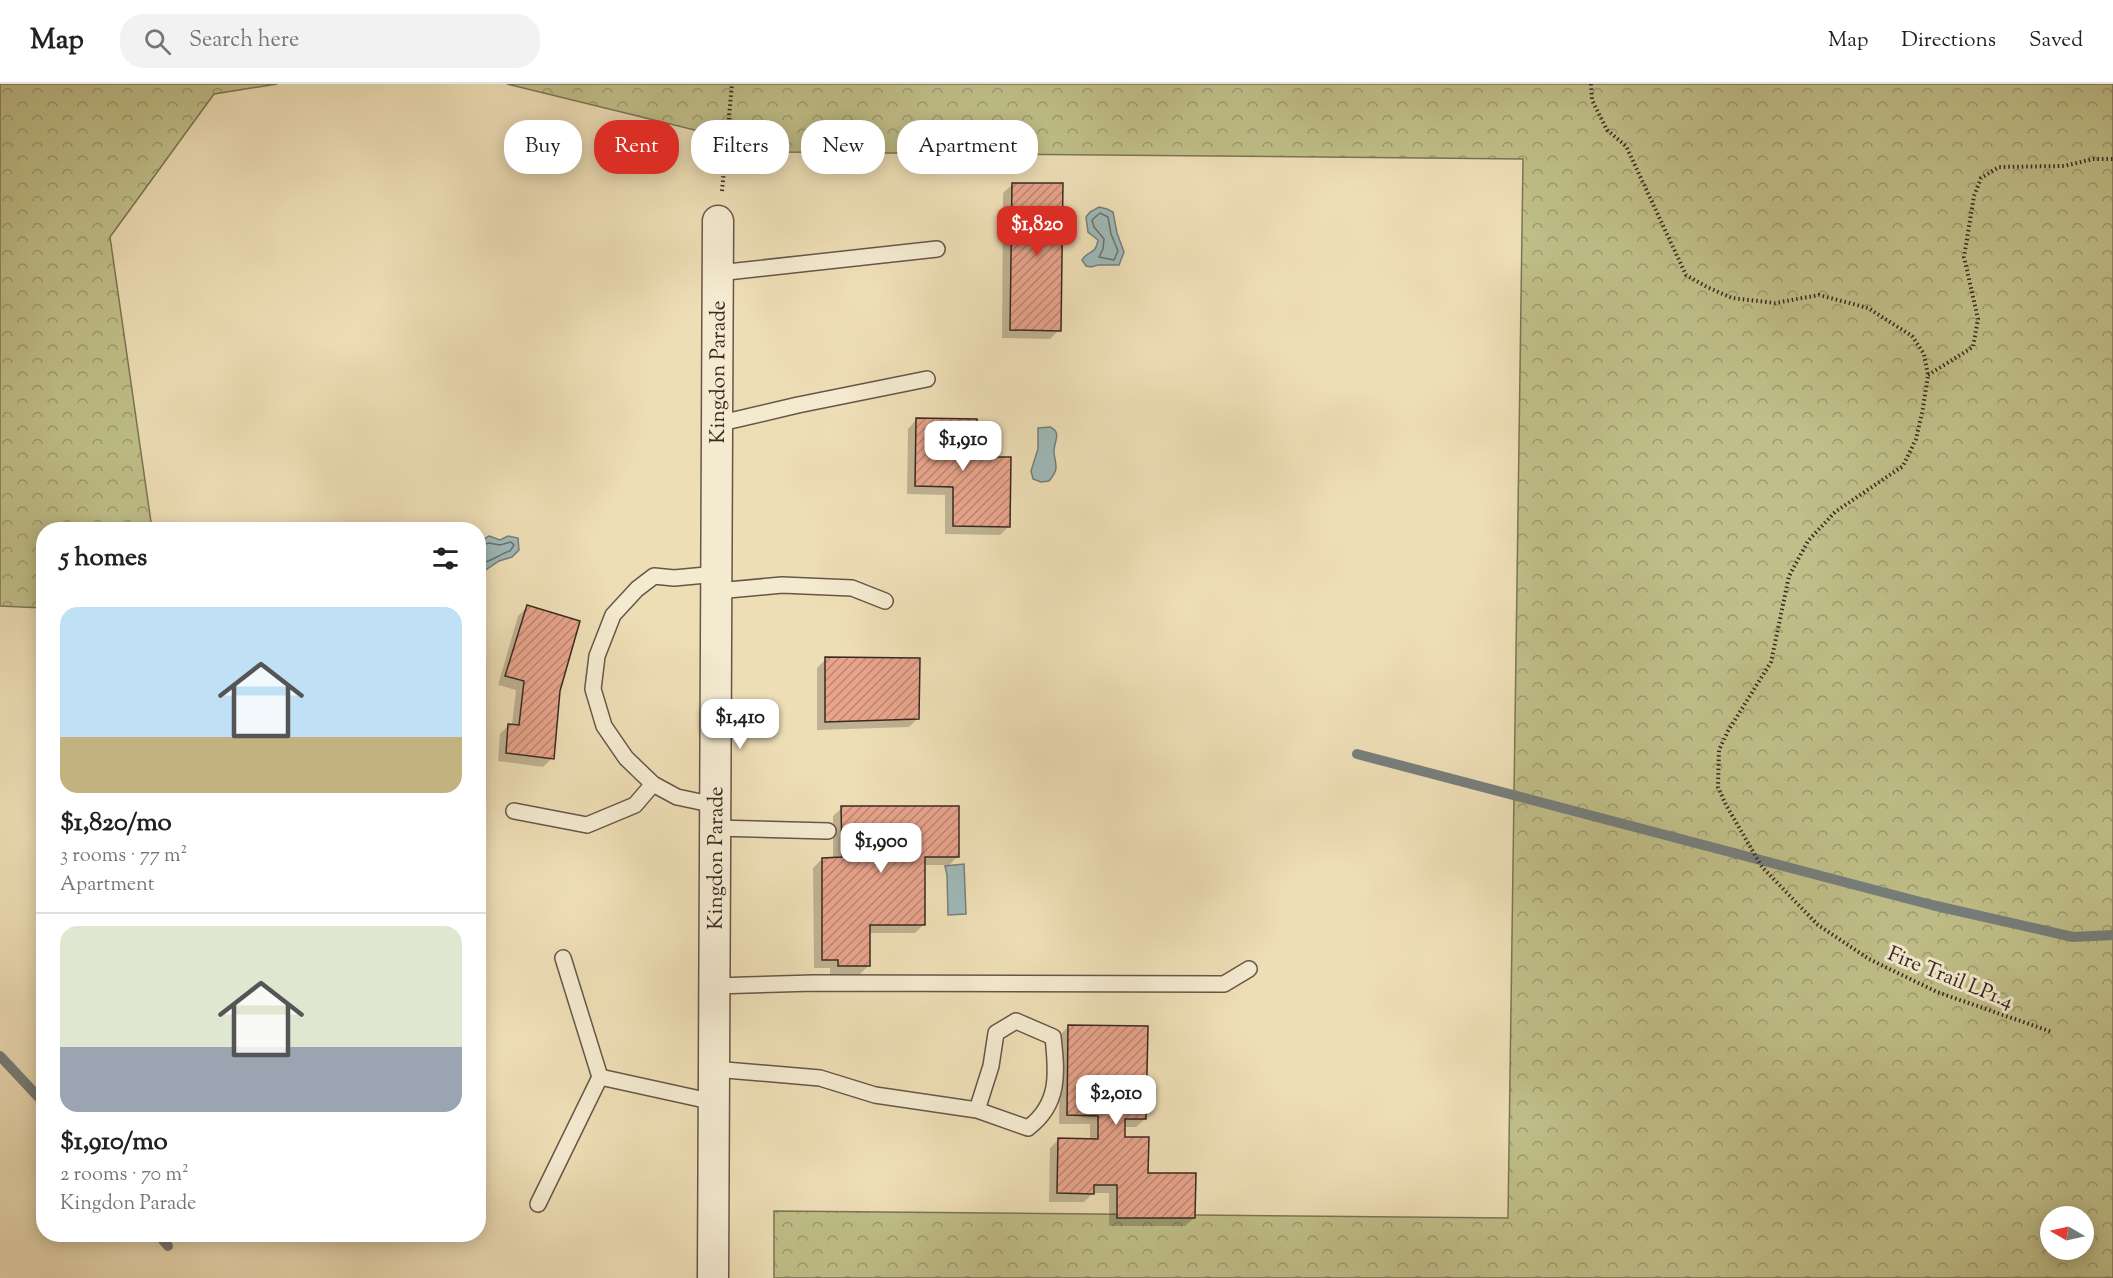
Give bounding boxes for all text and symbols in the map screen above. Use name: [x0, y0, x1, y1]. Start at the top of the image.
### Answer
search box: [120, 14, 540, 68]
text: Map: [30, 21, 84, 61]
icon: search: [141, 25, 174, 58]
text: Search here: [189, 25, 299, 57]
text: Map: [1828, 26, 1868, 56]
text: Directions: [1901, 26, 1996, 56]
text: Saved: [2029, 26, 2083, 56]
chip: Buy: [504, 120, 582, 174]
chip: Rent: [594, 120, 679, 174]
chip: Filters: [691, 120, 789, 174]
chip: New: [801, 120, 885, 174]
chip: Apartment: [897, 120, 1038, 174]
pin: $1,820: [988, 206, 1086, 257]
text: $1,820: [1011, 211, 1063, 240]
street label: Kingdon Parade: [704, 300, 735, 444]
pin: $1,910: [914, 421, 1012, 472]
text: $1,910: [939, 426, 987, 455]
text: 5 homes: [60, 540, 147, 577]
icon: filters: [429, 542, 462, 575]
icon: home: [207, 646, 315, 754]
pin: $1,410: [691, 699, 789, 750]
text: $1,410: [715, 704, 765, 733]
street label: Kingdon Parade: [702, 786, 732, 930]
text: $1,820/mo: [60, 805, 172, 842]
pin: $1,900: [832, 823, 930, 874]
text: $1,900: [855, 828, 907, 857]
text: 3 rooms · 77 m²: [60, 842, 187, 871]
text: Apartment: [60, 871, 155, 900]
street label: Fire Trail LP1.4: [1883, 940, 2018, 1018]
icon: home: [207, 965, 315, 1073]
pin: $2,010: [1067, 1075, 1165, 1126]
text: $2,010: [1090, 1080, 1142, 1109]
text: $1,910/mo: [60, 1124, 168, 1161]
text: 2 rooms · 70 m²: [60, 1161, 189, 1190]
text: Kingdon Parade: [60, 1190, 196, 1219]
north arrow: [2040, 1206, 2094, 1260]
map controls: [2040, 1206, 2094, 1260]

